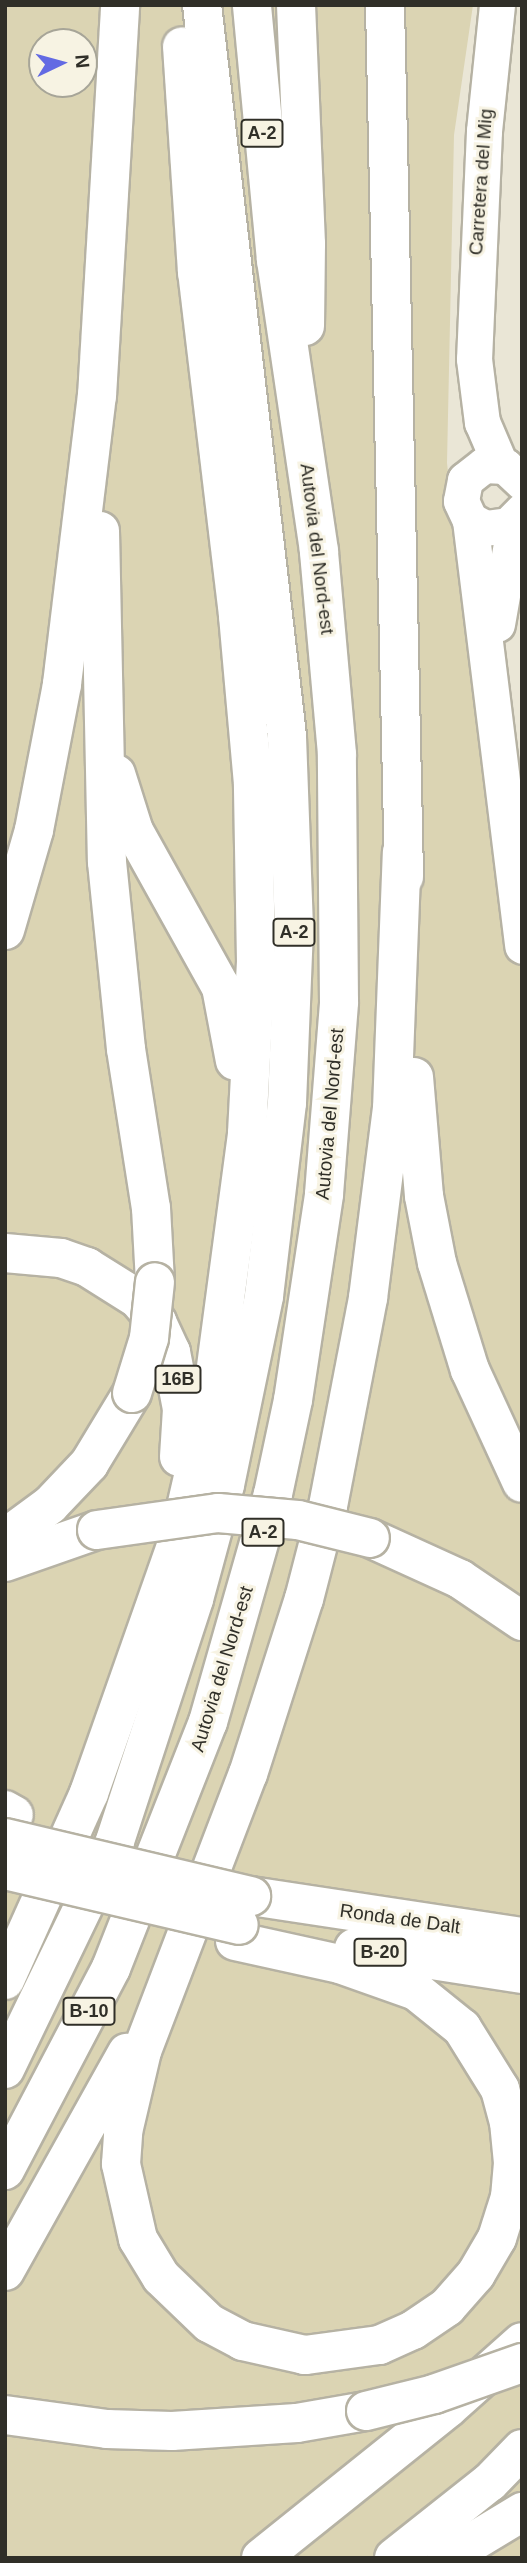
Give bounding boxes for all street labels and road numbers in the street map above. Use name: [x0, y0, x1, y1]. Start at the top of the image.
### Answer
street label: Carretera del Mig: [465, 108, 497, 256]
road number: A-2: [239, 118, 285, 148]
street label: Autovia del Nord-est: [295, 462, 339, 636]
road number: A-2: [271, 917, 317, 946]
street label: Autovia del Nord-est: [311, 1027, 349, 1201]
road number: 16B: [154, 1364, 202, 1394]
road number: A-2: [240, 1518, 286, 1546]
street label: Autovia del Nord-est: [186, 1583, 258, 1755]
street label: Ronda de Dalt: [338, 1899, 462, 1939]
road number: B-20: [352, 1938, 408, 1966]
road number: B-10: [61, 1996, 117, 2025]

